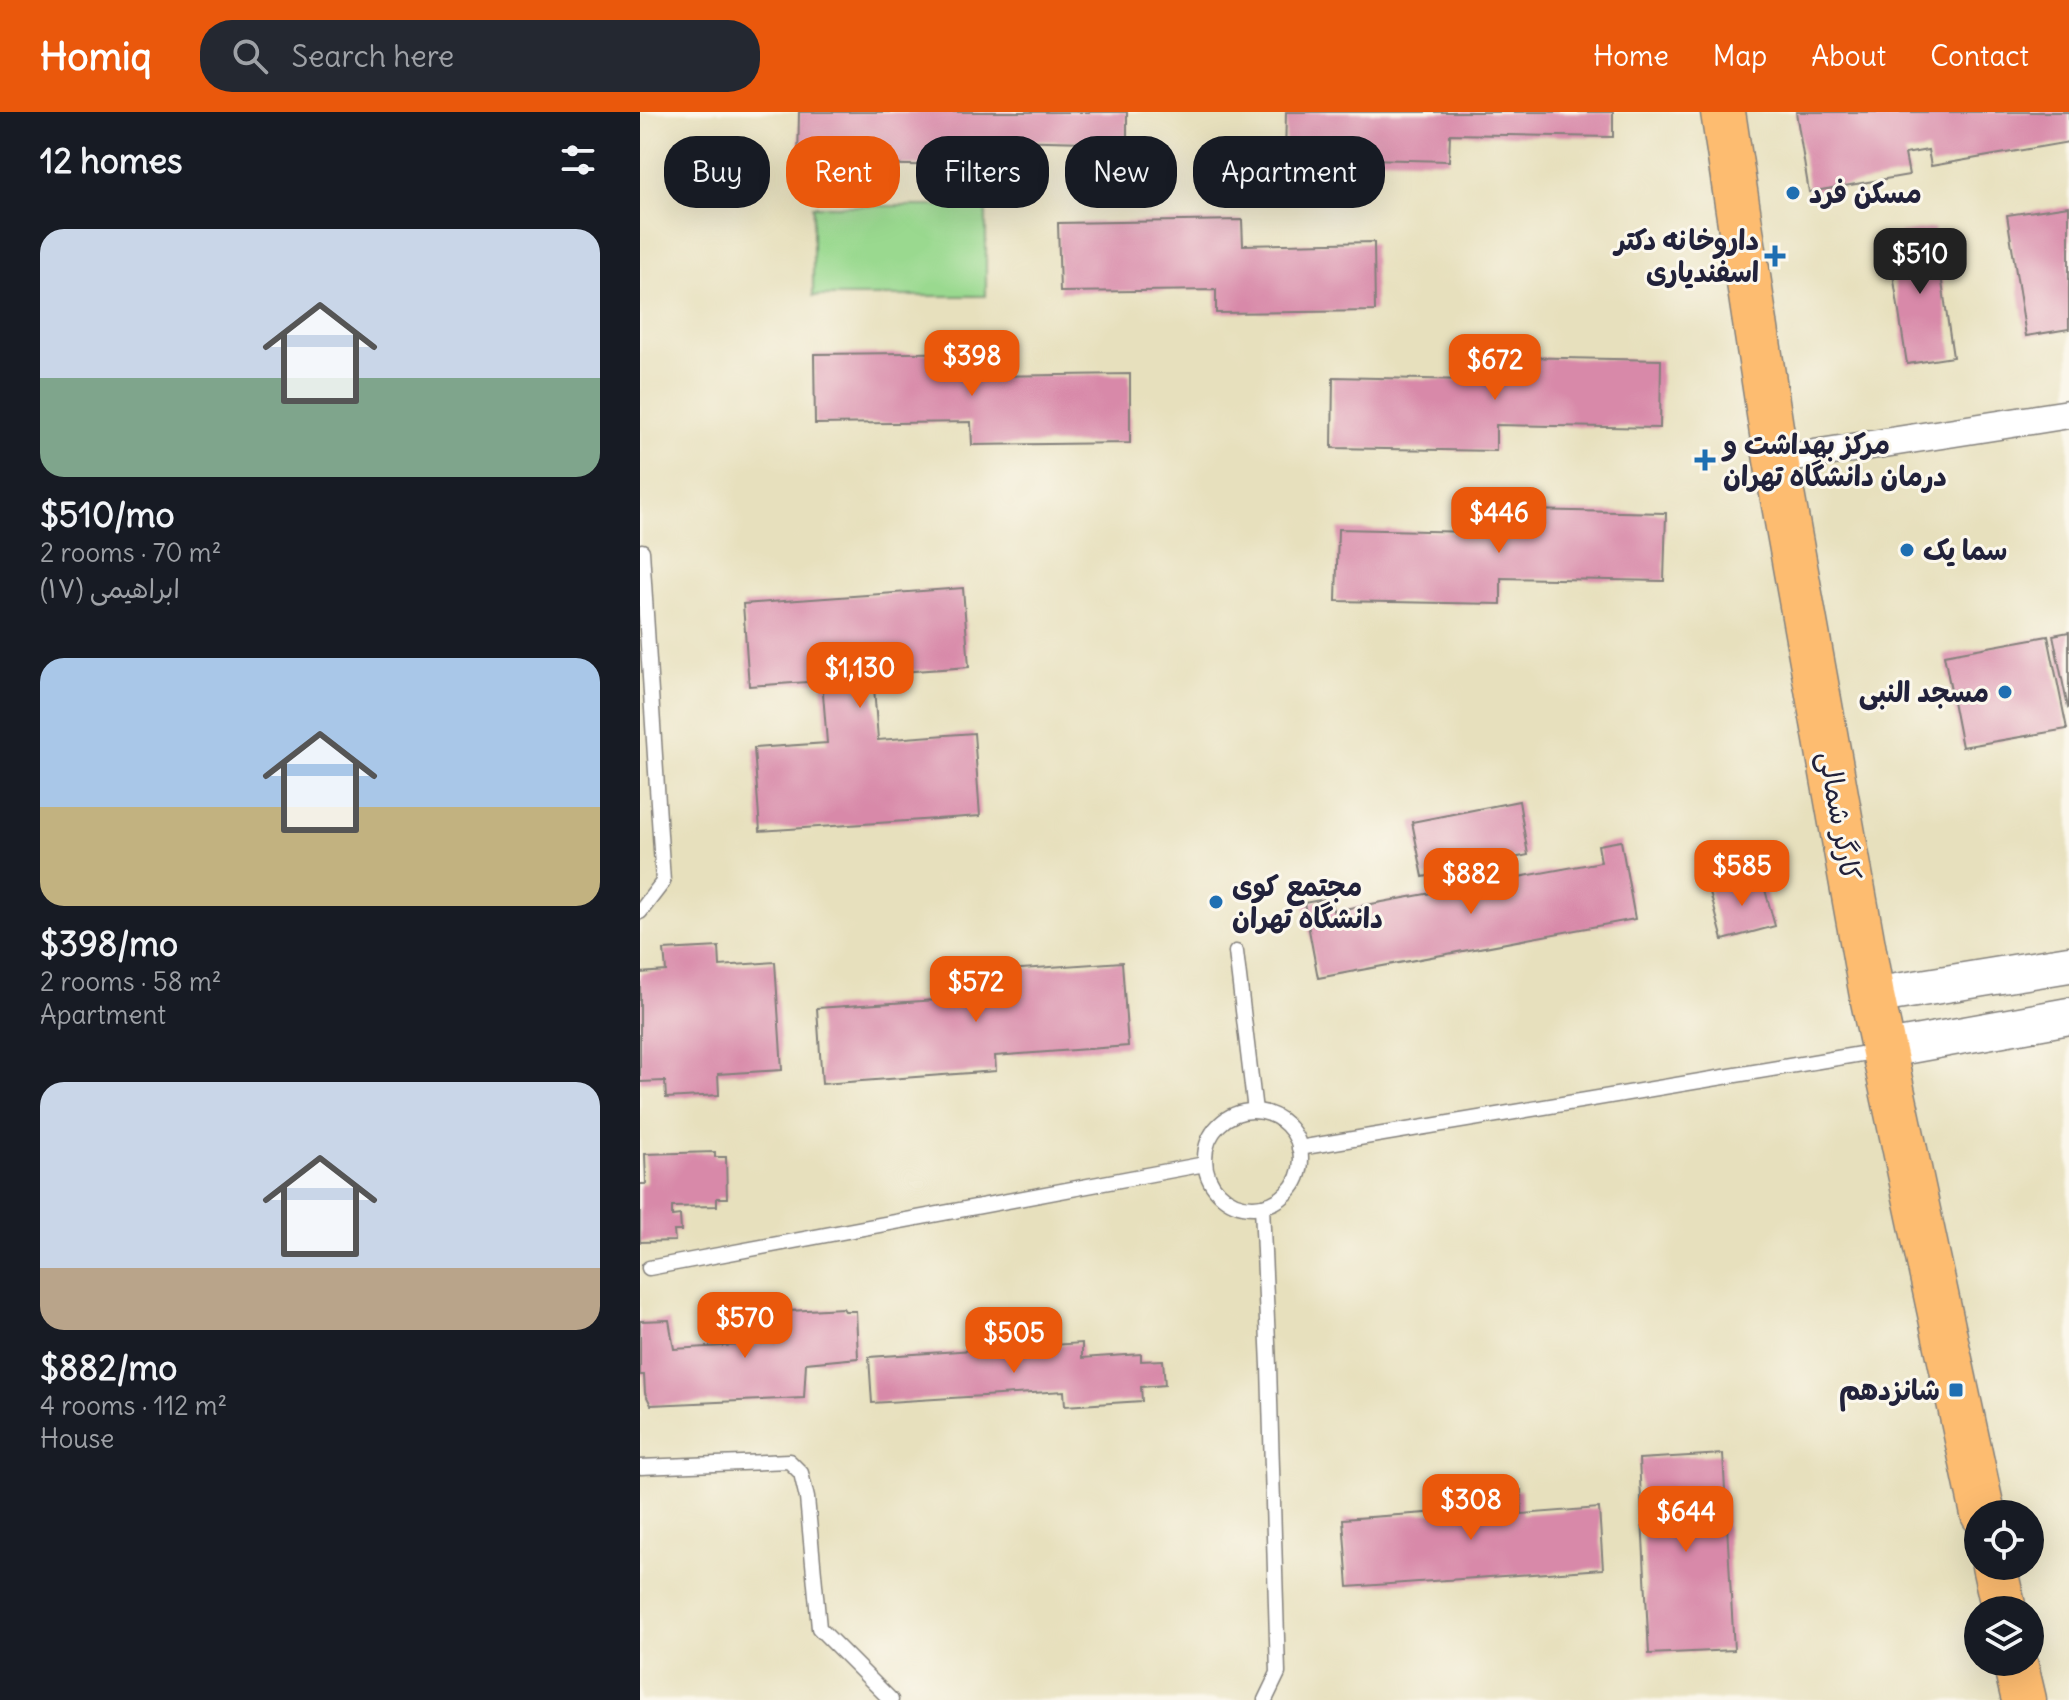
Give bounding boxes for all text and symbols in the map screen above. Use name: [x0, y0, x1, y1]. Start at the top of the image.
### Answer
search box: [200, 20, 760, 92]
text: Homiq: [40, 33, 152, 80]
icon: search: [228, 34, 272, 78]
text: Search here: [292, 37, 454, 75]
text: Home: [1593, 38, 1669, 74]
text: Map: [1713, 38, 1767, 74]
text: About: [1811, 38, 1886, 74]
text: Contact: [1930, 38, 2029, 74]
chip: Buy: [664, 136, 770, 208]
chip: Rent: [786, 136, 900, 208]
chip: Filters: [916, 136, 1049, 208]
chip: New: [1065, 136, 1177, 208]
chip: Apartment: [1193, 136, 1385, 208]
icon: filters: [556, 138, 600, 182]
text: 12 homes: [40, 139, 183, 182]
place label: مسکن فرد: [1809, 175, 1922, 211]
marker: مسکن فرد: [1784, 184, 1802, 202]
place label: داروخانه دکتر اسفندیاری: [1612, 222, 1759, 290]
pin: $510: [1873, 228, 1967, 296]
text: $510: [1892, 237, 1948, 270]
marker: داروخانه دکتر اسفندیاری: [1766, 247, 1784, 265]
icon: home: [248, 281, 392, 425]
pin: $398: [925, 330, 1019, 398]
pin: $672: [1448, 334, 1542, 402]
text: $398: [942, 339, 1002, 372]
text: $672: [1467, 343, 1523, 376]
place label: مرکز بهداشت و درمان دانشگاه تهران: [1721, 426, 1947, 494]
marker: مرکز بهداشت و درمان دانشگاه تهران: [1694, 449, 1716, 471]
pin: $446: [1452, 487, 1546, 555]
text: $510/mo: [40, 493, 175, 536]
text: $446: [1469, 496, 1529, 529]
place label: سما یک: [1923, 532, 2007, 568]
text: 2 rooms · 70 m²: [40, 536, 221, 569]
marker: سما یک: [1898, 541, 1916, 559]
text: ابراهیمی (۱۷): [40, 572, 180, 605]
pin: $1,130: [795, 642, 925, 710]
text: $1,130: [825, 651, 895, 684]
place label: مسجد النبی: [1859, 674, 1989, 711]
marker: مسجد النبی: [1996, 683, 2014, 701]
icon: home: [248, 710, 392, 854]
street label: کارگر شمالی: [1811, 749, 1869, 883]
pin: $585: [1695, 840, 1789, 908]
pin: $882: [1424, 848, 1518, 916]
text: $585: [1712, 849, 1772, 882]
text: $882: [1442, 857, 1500, 890]
place label: مجتمع کوی دانشگاه تهران: [1232, 868, 1383, 936]
marker: مجتمع کوی دانشگاه تهران: [1207, 893, 1225, 911]
text: $398/mo: [40, 922, 178, 965]
pin: $572: [929, 956, 1023, 1024]
text: 2 rooms · 58 m²: [40, 965, 221, 998]
text: $572: [948, 965, 1004, 998]
text: Apartment: [40, 998, 166, 1031]
icon: home: [248, 1134, 392, 1278]
pin: $570: [698, 1292, 792, 1360]
text: $570: [715, 1301, 775, 1334]
pin: $505: [967, 1307, 1061, 1375]
text: $505: [983, 1316, 1045, 1349]
text: $882/mo: [40, 1346, 177, 1389]
place label: شانزدهم: [1839, 1372, 1940, 1412]
marker: شانزدهم: [1947, 1381, 1965, 1399]
text: 4 rooms · 112 m²: [40, 1389, 227, 1422]
text: House: [40, 1422, 114, 1455]
pin: $308: [1424, 1474, 1518, 1542]
text: $308: [1440, 1483, 1502, 1516]
pin: $644: [1639, 1486, 1733, 1554]
text: $644: [1656, 1495, 1716, 1528]
map controls: [1964, 1500, 2044, 1676]
button: locate: [1964, 1500, 2044, 1580]
button: layers: [1964, 1596, 2044, 1676]

